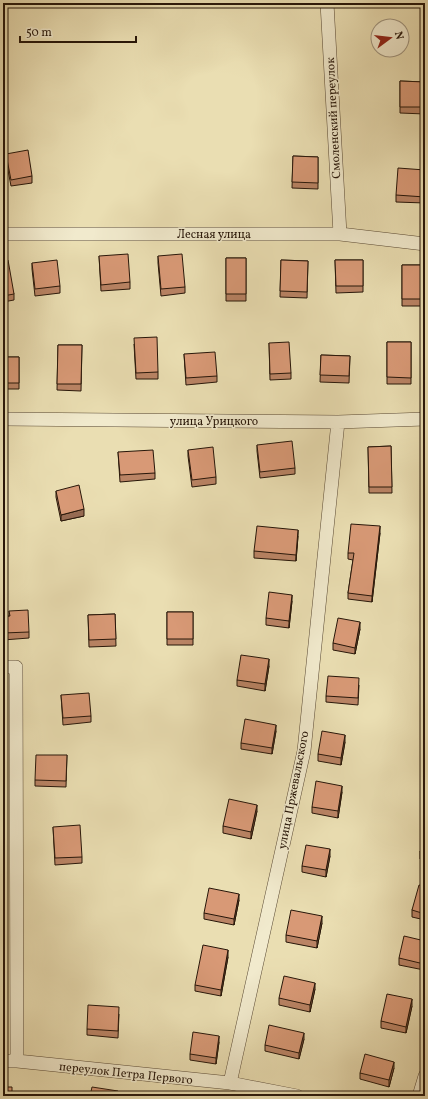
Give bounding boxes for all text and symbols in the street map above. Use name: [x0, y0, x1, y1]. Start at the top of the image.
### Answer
scale bar: [20, 18, 136, 44]
north arrow: [370, 18, 410, 58]
text: 50 m: [26, 25, 52, 41]
text: N: [390, 30, 406, 42]
street label: Смоленский переулок: [323, 56, 345, 179]
street label: Лесная улица: [177, 227, 251, 243]
street label: улица Урицкого: [170, 414, 258, 430]
street label: улица Пржевальского: [275, 730, 313, 851]
street label: переулок Петра Первого: [58, 1059, 193, 1089]

